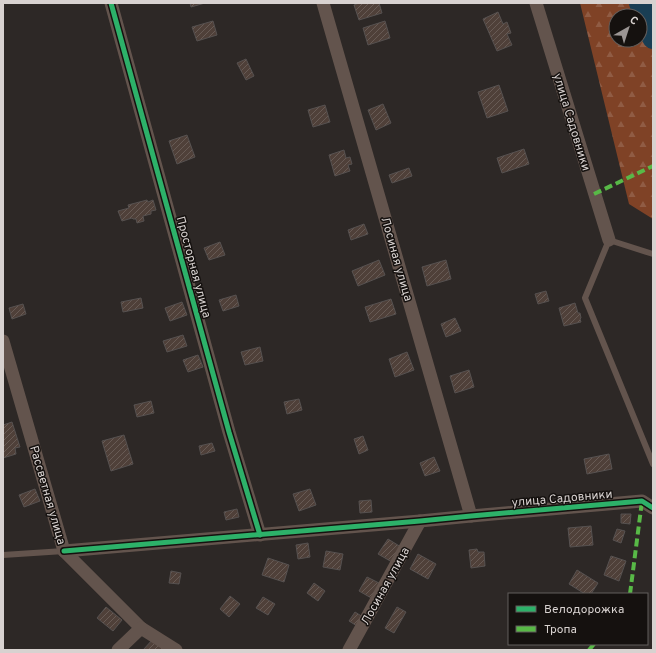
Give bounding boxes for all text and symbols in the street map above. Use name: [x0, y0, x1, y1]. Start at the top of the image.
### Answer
north arrow: [608, 8, 648, 48]
text: С: [627, 13, 641, 29]
street label: улица Садовники: [549, 72, 593, 173]
street label: Просторная улица: [172, 215, 214, 320]
street label: Лосиная улица: [376, 215, 416, 303]
street label: Рассветная улица: [25, 444, 69, 547]
street label: улица Садовники: [511, 487, 613, 511]
street label: Лосиная улица: [358, 545, 414, 628]
legend: [508, 593, 648, 645]
text: Велодорожка: [544, 602, 624, 618]
text: Тропа: [544, 622, 577, 638]

